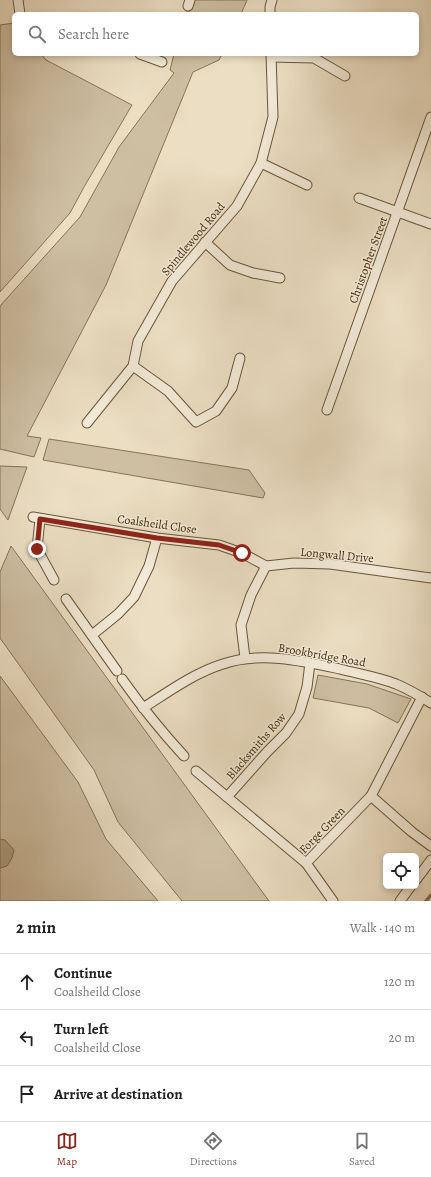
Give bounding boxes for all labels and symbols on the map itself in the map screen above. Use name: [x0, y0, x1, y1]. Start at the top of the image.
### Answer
street label: Spindlewood Road: [157, 198, 229, 279]
street label: Christopher Street: [345, 214, 391, 306]
street label: Coalsheild Close: [116, 511, 198, 537]
route end: [28, 540, 46, 558]
route start: [233, 544, 251, 562]
street label: Longwall Drive: [300, 544, 374, 566]
street label: Brookbridge Road: [277, 639, 368, 671]
street label: Blacksmiths Row: [223, 709, 290, 783]
street label: Forge Green: [296, 803, 349, 857]

